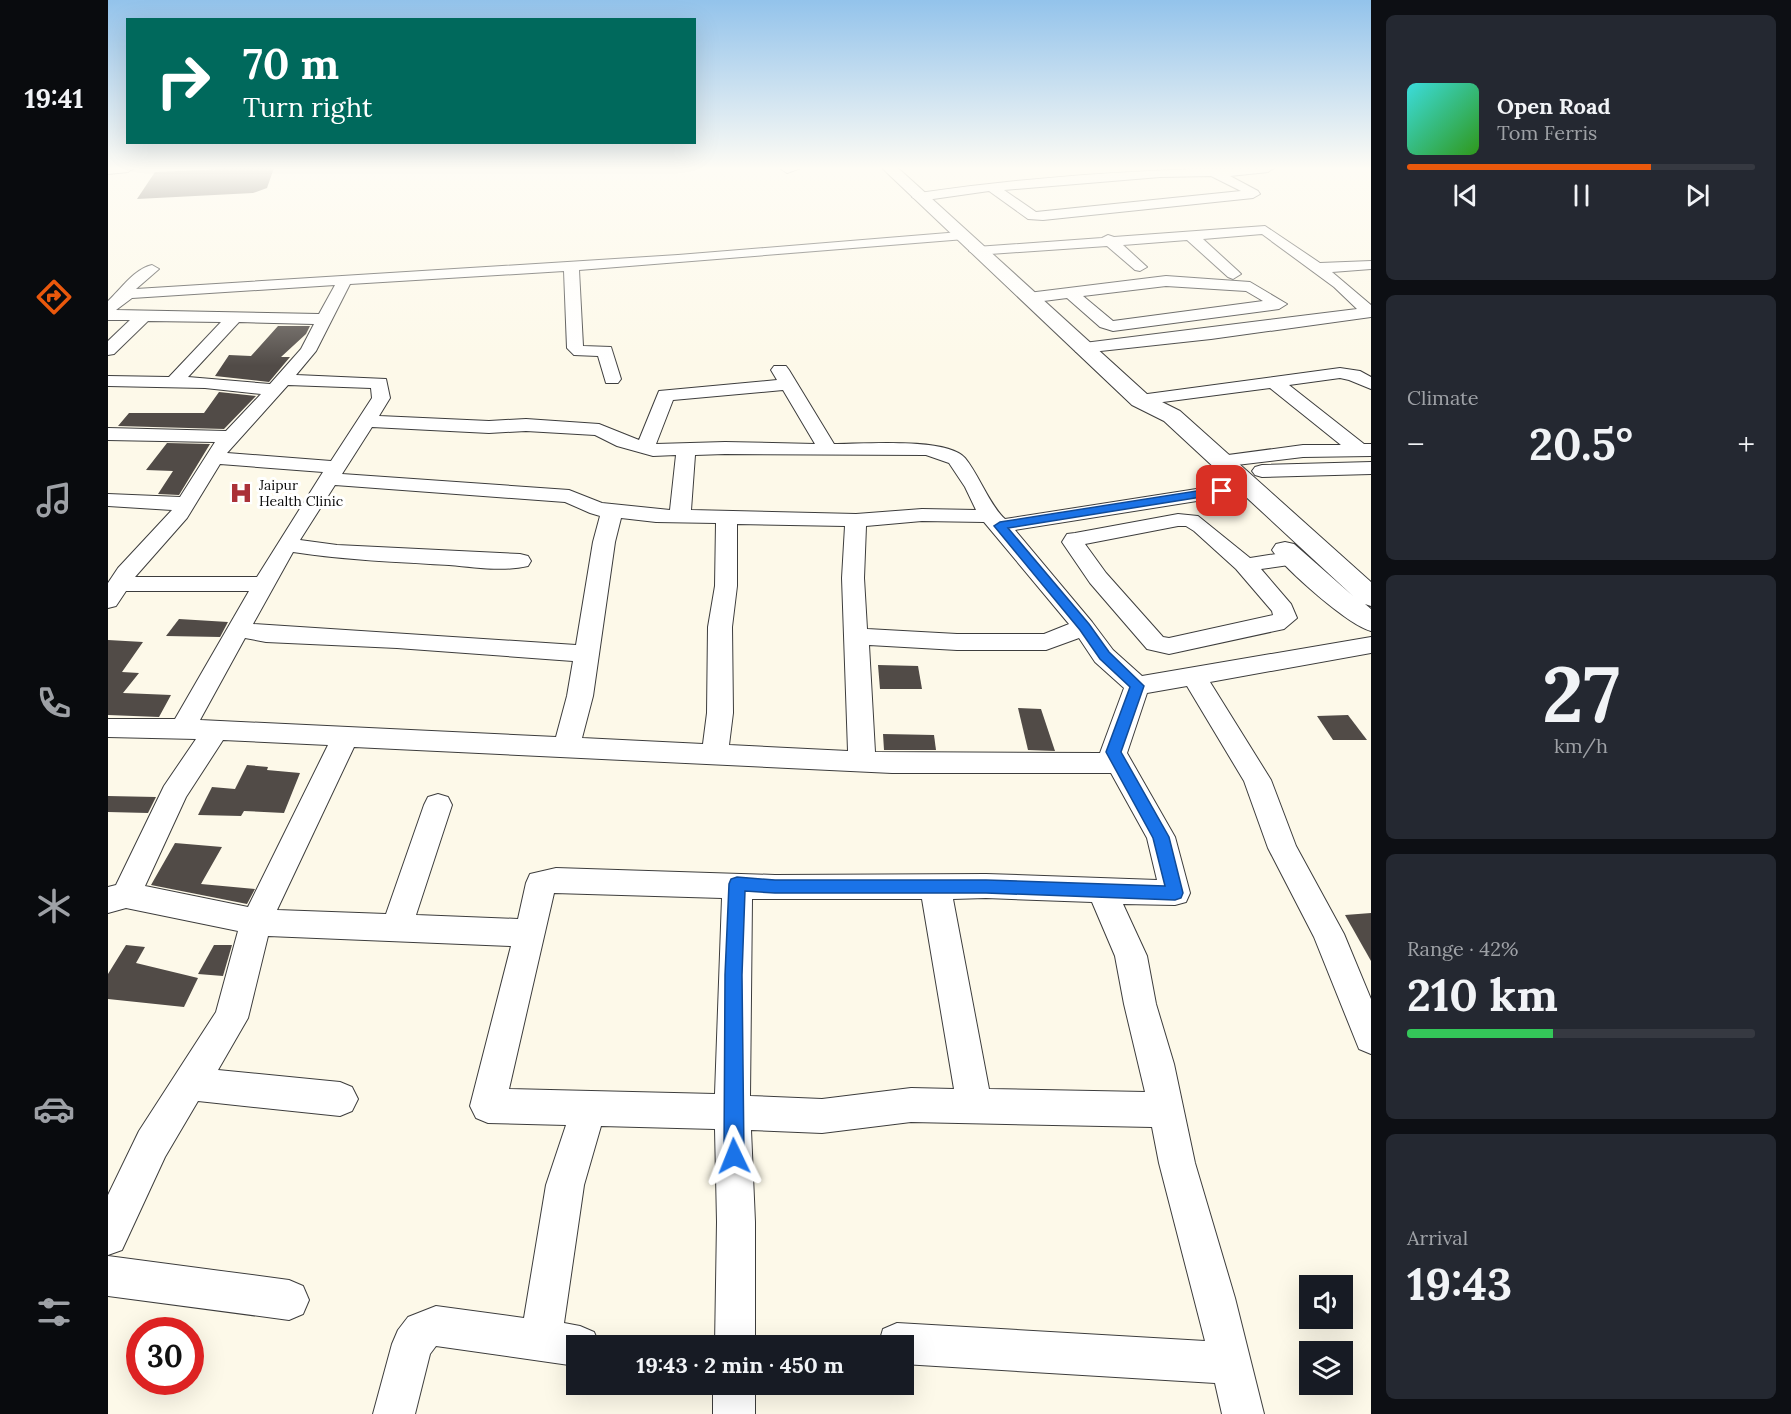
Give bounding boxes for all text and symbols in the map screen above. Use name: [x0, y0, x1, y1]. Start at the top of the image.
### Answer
text: 70 m: [243, 37, 339, 91]
icon: right: [144, 42, 222, 120]
text: 19:41: [25, 81, 84, 115]
text: Turn right: [243, 90, 372, 124]
text: Open Road: [1497, 92, 1611, 120]
text: Tom Ferris: [1497, 120, 1597, 145]
icon: previous: [1449, 179, 1482, 212]
icon: pause: [1565, 179, 1598, 212]
icon: next: [1681, 179, 1714, 212]
icon: directions: [33, 276, 75, 318]
text: Climate: [1407, 385, 1479, 410]
text: 20.5°: [1529, 415, 1633, 472]
text: −: [1407, 423, 1425, 465]
text: +: [1737, 423, 1755, 465]
pin: [1196, 465, 1247, 516]
icon: arrive: [1205, 474, 1238, 507]
place label: Jaipur Health Clinic: [258, 476, 343, 510]
icon: music: [33, 479, 75, 521]
hospital icon: Jaipur Health Clinic: [228, 480, 254, 506]
text: 27: [1542, 644, 1620, 743]
icon: phone: [33, 682, 75, 724]
text: km/h: [1554, 733, 1608, 758]
icon: climate: [33, 885, 75, 927]
text: Range · 42%: [1407, 936, 1518, 961]
text: 210 km: [1407, 966, 1558, 1023]
icon: car: [33, 1088, 75, 1130]
position arrow: [702, 1124, 766, 1188]
text: Arrival: [1407, 1225, 1468, 1250]
text: 19:43: [1407, 1255, 1512, 1312]
map controls: [1299, 1275, 1353, 1395]
button: sound: [1299, 1275, 1353, 1329]
icon: filters: [33, 1291, 75, 1333]
speed limit sign: 30: [126, 1317, 204, 1395]
button: layers: [1299, 1341, 1353, 1395]
text: 19:43 · 2 min · 450 m: [636, 1351, 844, 1379]

